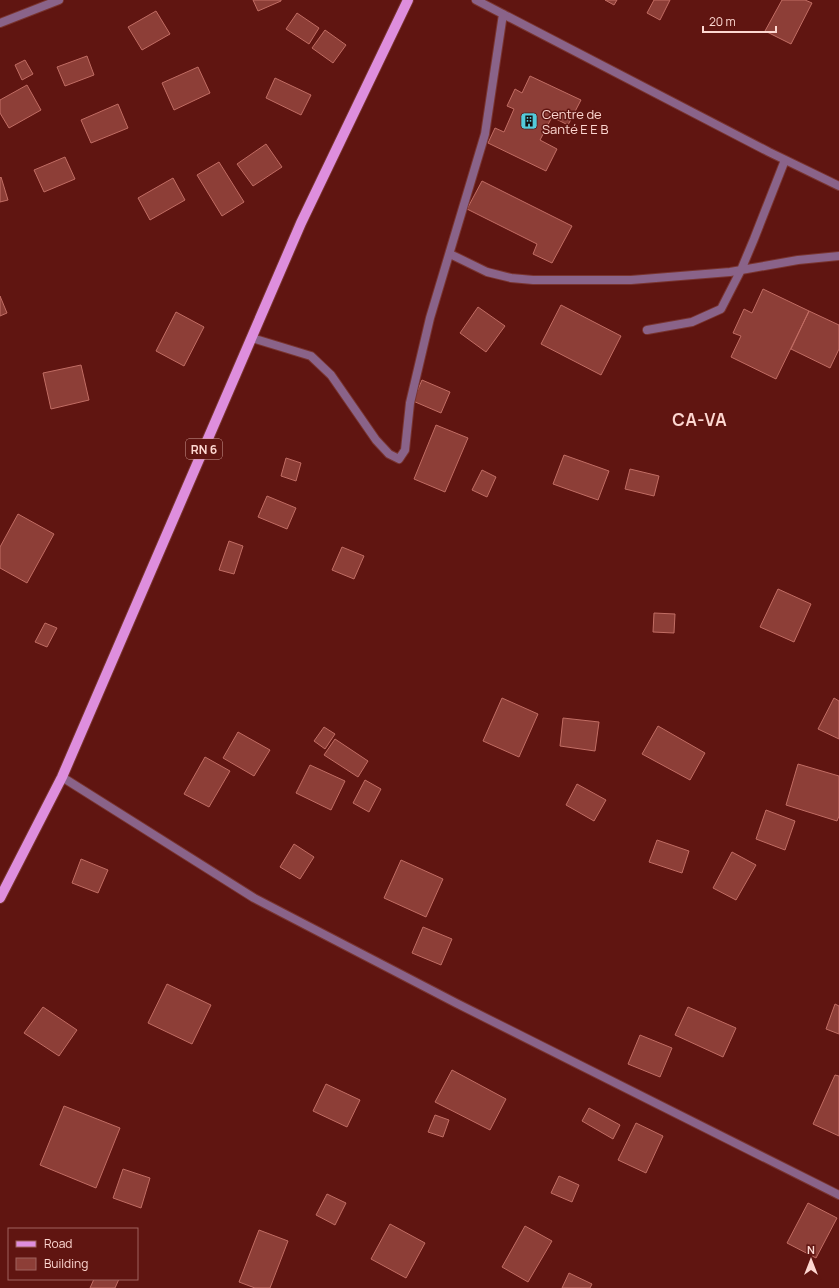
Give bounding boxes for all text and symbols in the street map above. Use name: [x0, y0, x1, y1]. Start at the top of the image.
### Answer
scale bar: [703, 8, 776, 34]
text: 20 m: [709, 13, 736, 30]
place label: Centre de Santé E E B: [542, 105, 608, 138]
building icon: Centre de Santé E E B: [519, 111, 539, 131]
district label: CA-VA: [672, 408, 728, 431]
road number: RN 6: [186, 439, 222, 459]
legend: [8, 1228, 138, 1280]
text: Road: [44, 1235, 72, 1252]
north arrow: [791, 1240, 831, 1280]
text: N: [807, 1242, 815, 1257]
text: Building: [44, 1255, 88, 1272]

